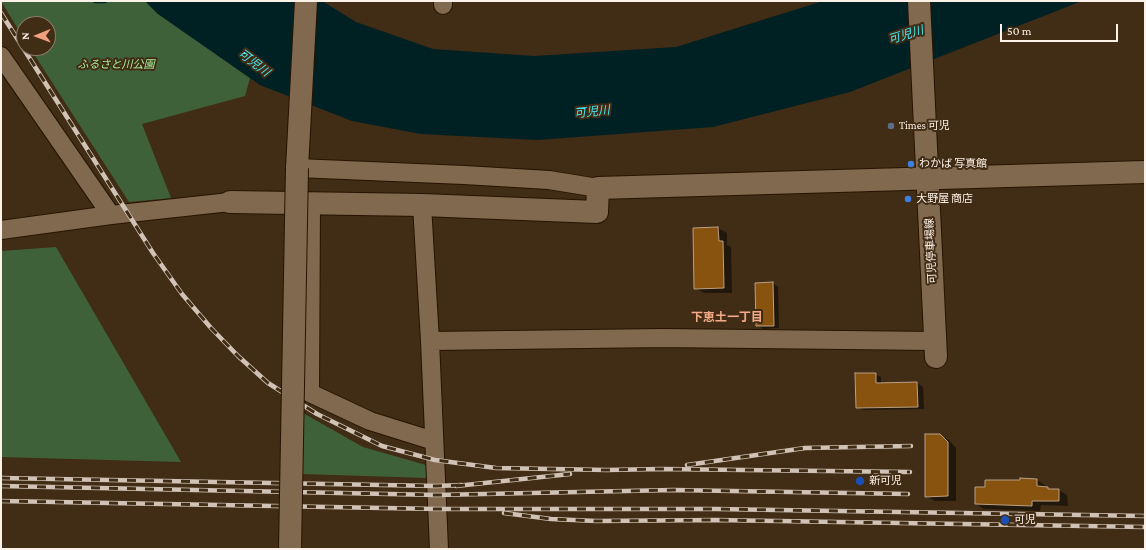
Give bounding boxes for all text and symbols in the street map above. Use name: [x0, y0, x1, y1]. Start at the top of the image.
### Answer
north arrow: [16, 16, 56, 56]
scale bar: [1002, 16, 1120, 42]
water label: 可児川: [887, 23, 925, 47]
text: 50 m: [1007, 24, 1031, 38]
text: N: [19, 32, 31, 40]
water label: 可児川: [235, 46, 273, 80]
park label: ふるさと川公園: [78, 58, 154, 72]
water label: 可児川: [573, 103, 611, 121]
place label: Times 可児: [899, 119, 950, 133]
marker: Times 可児: [886, 121, 896, 131]
place label: わかば 写真館: [919, 157, 987, 171]
marker: わかば 写真館: [906, 159, 916, 169]
place label: 大野屋 商店: [916, 192, 973, 206]
marker: 大野屋 商店: [903, 194, 913, 204]
street label: 可児停車場線: [923, 218, 939, 284]
district label: 下恵土一丁目: [691, 310, 763, 324]
place label: 新可児: [869, 474, 902, 488]
marker: 新可児: [854, 475, 866, 487]
place label: 可児: [1014, 513, 1036, 527]
marker: 可児: [999, 514, 1011, 526]

